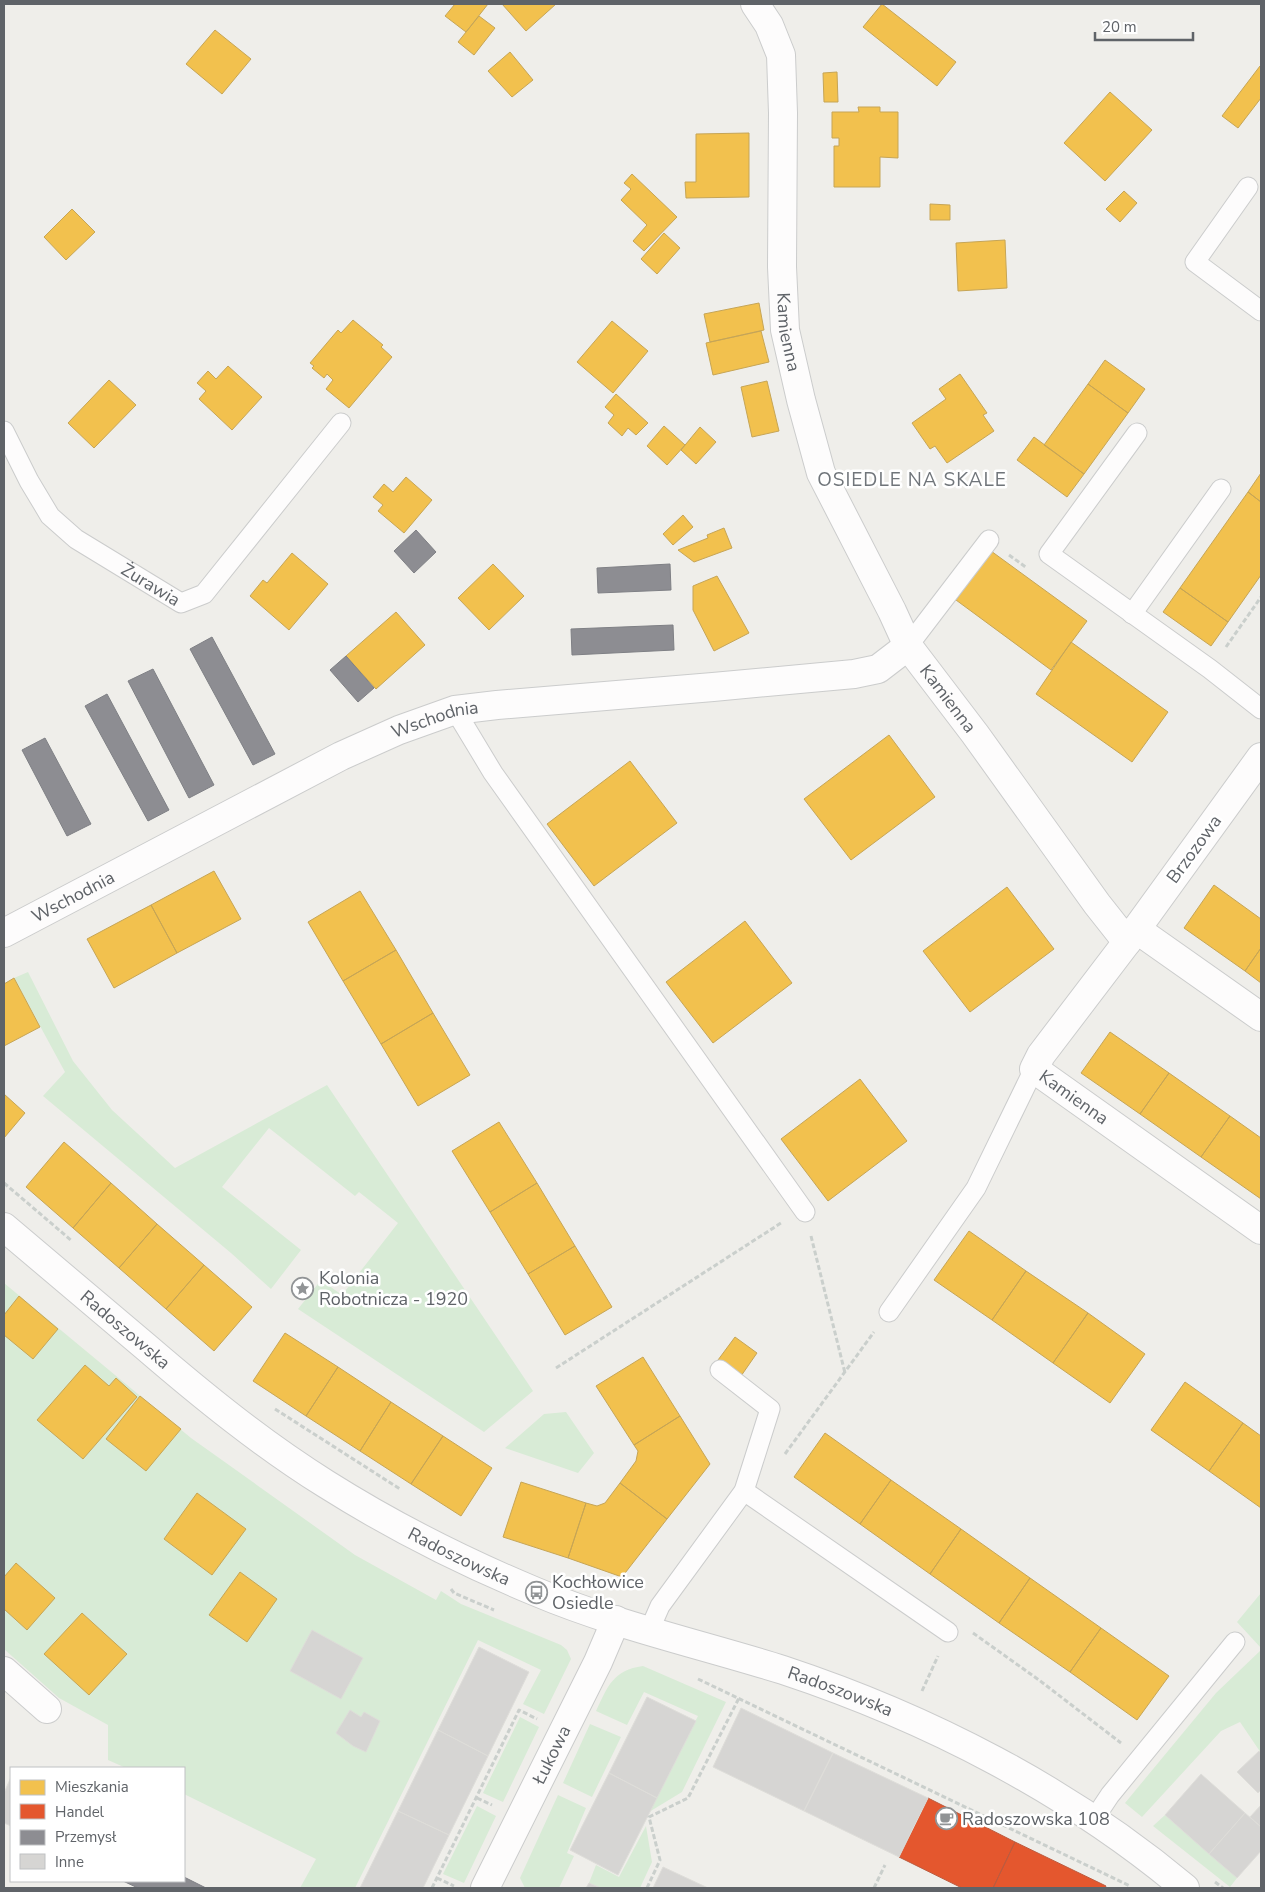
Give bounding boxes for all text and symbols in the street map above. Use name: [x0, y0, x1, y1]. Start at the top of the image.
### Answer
scale bar: [1095, 10, 1192, 42]
text: 20 m: [1102, 17, 1137, 37]
street label: Kamienna: [771, 292, 806, 374]
district label: OSIEDLE NA SKALE: [817, 467, 1007, 493]
street label: Żurawia: [117, 557, 185, 612]
street label: Kamienna: [914, 660, 982, 738]
street label: Wschodnia: [388, 695, 480, 744]
street label: Brzozowa: [1161, 810, 1227, 888]
street label: Wschodnia: [27, 865, 119, 928]
street label: Kamienna: [1034, 1064, 1113, 1130]
place label: Kolonia Robotnicza - 1920: [319, 1266, 468, 1311]
place icon: Kolonia Robotnicza - 1920: [291, 1276, 315, 1300]
street label: Radoszowska: [75, 1285, 175, 1375]
street label: Radoszowska: [404, 1522, 514, 1591]
place label: Kochłowice Osiedle: [552, 1570, 644, 1615]
bus stop icon: Kochłowice Osiedle: [524, 1580, 548, 1604]
street label: Radoszowska: [785, 1660, 897, 1722]
street label: Łukowa: [526, 1721, 576, 1789]
legend: [10, 1767, 185, 1882]
text: Mieszkania: [55, 1777, 129, 1797]
text: Handel: [55, 1802, 105, 1822]
cafe icon: Radoszowska 108: [934, 1807, 958, 1831]
place label: Radoszowska 108: [962, 1807, 1110, 1831]
text: Przemysł: [55, 1827, 117, 1847]
text: Inne: [55, 1852, 84, 1872]

